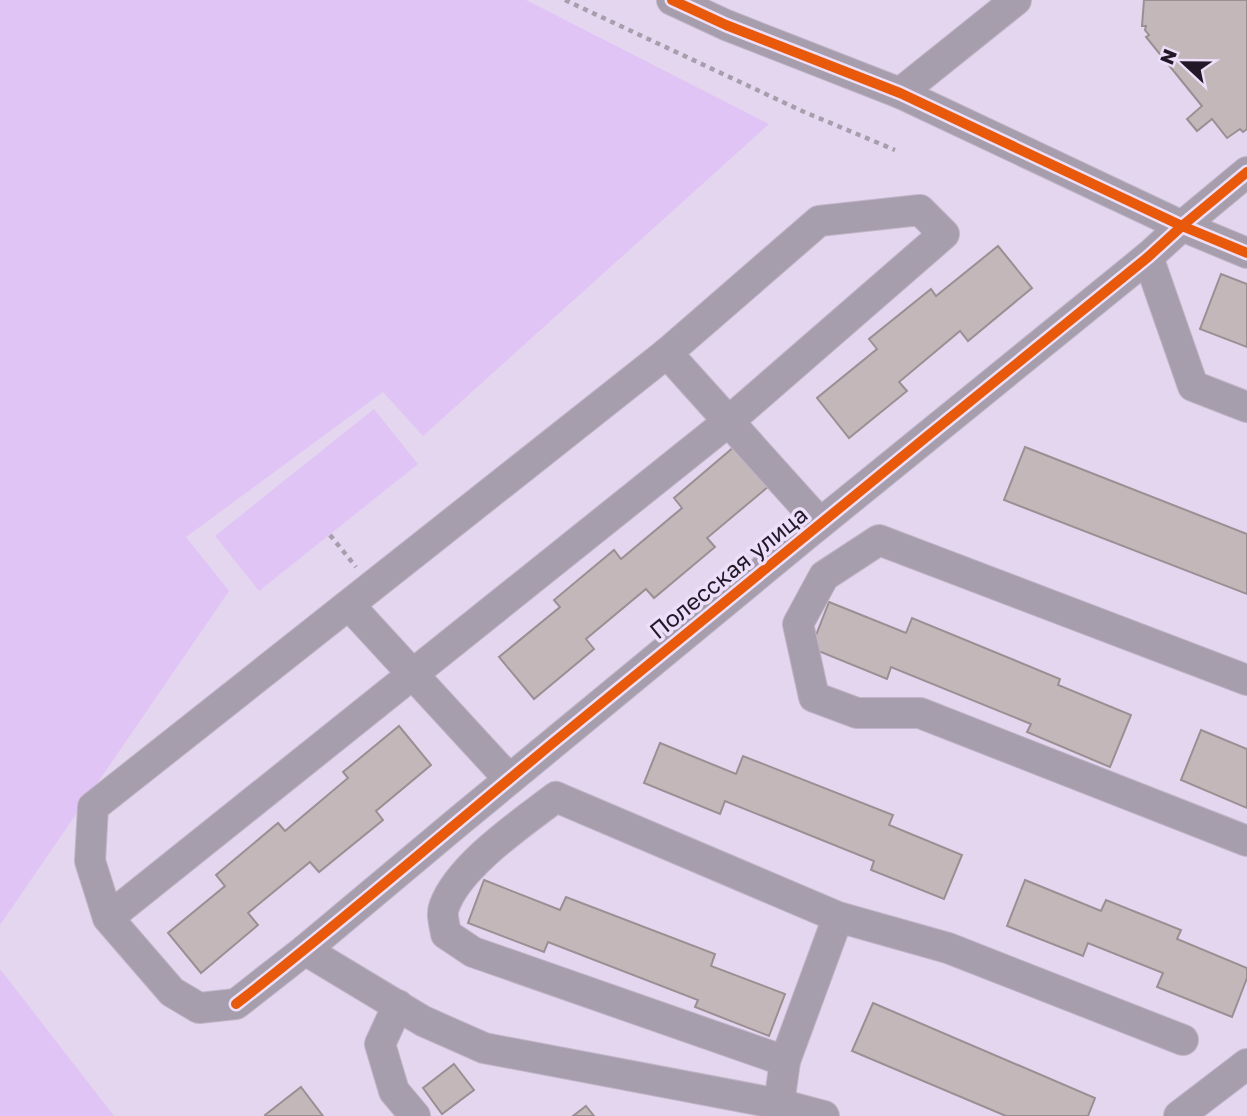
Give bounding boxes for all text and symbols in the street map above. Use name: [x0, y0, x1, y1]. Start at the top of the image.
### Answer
north arrow: [1149, 28, 1219, 98]
text: N: [1154, 45, 1181, 67]
street label: Полесская улица: [643, 500, 813, 644]

